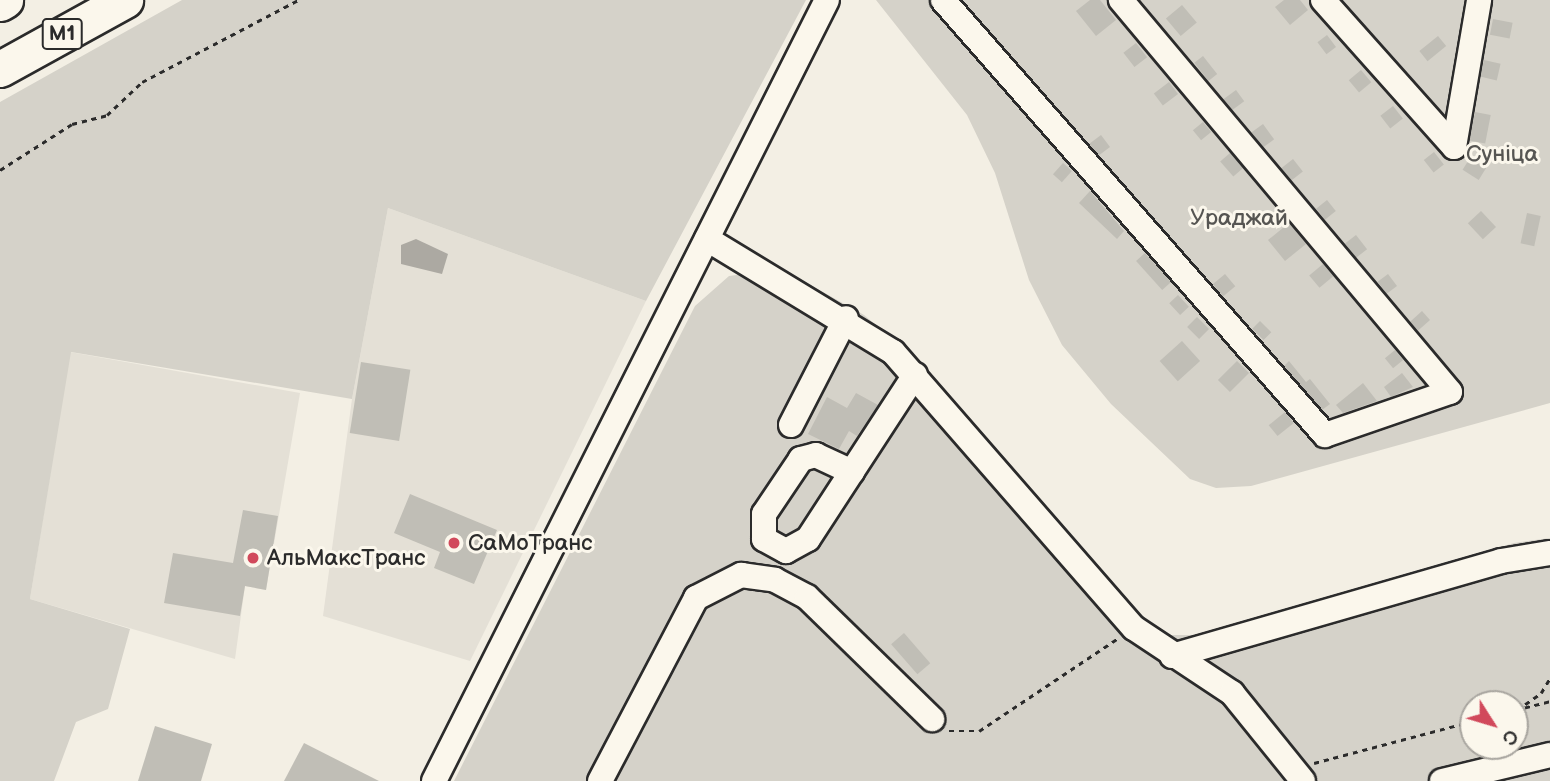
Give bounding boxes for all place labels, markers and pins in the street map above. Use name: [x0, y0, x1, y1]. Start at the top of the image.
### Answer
place label: СаМоТранс: [468, 529, 593, 557]
marker: СаМоТранс: [446, 535, 462, 551]
place label: АльМаксТранс: [267, 544, 426, 572]
marker: АльМаксТранс: [245, 550, 261, 566]

